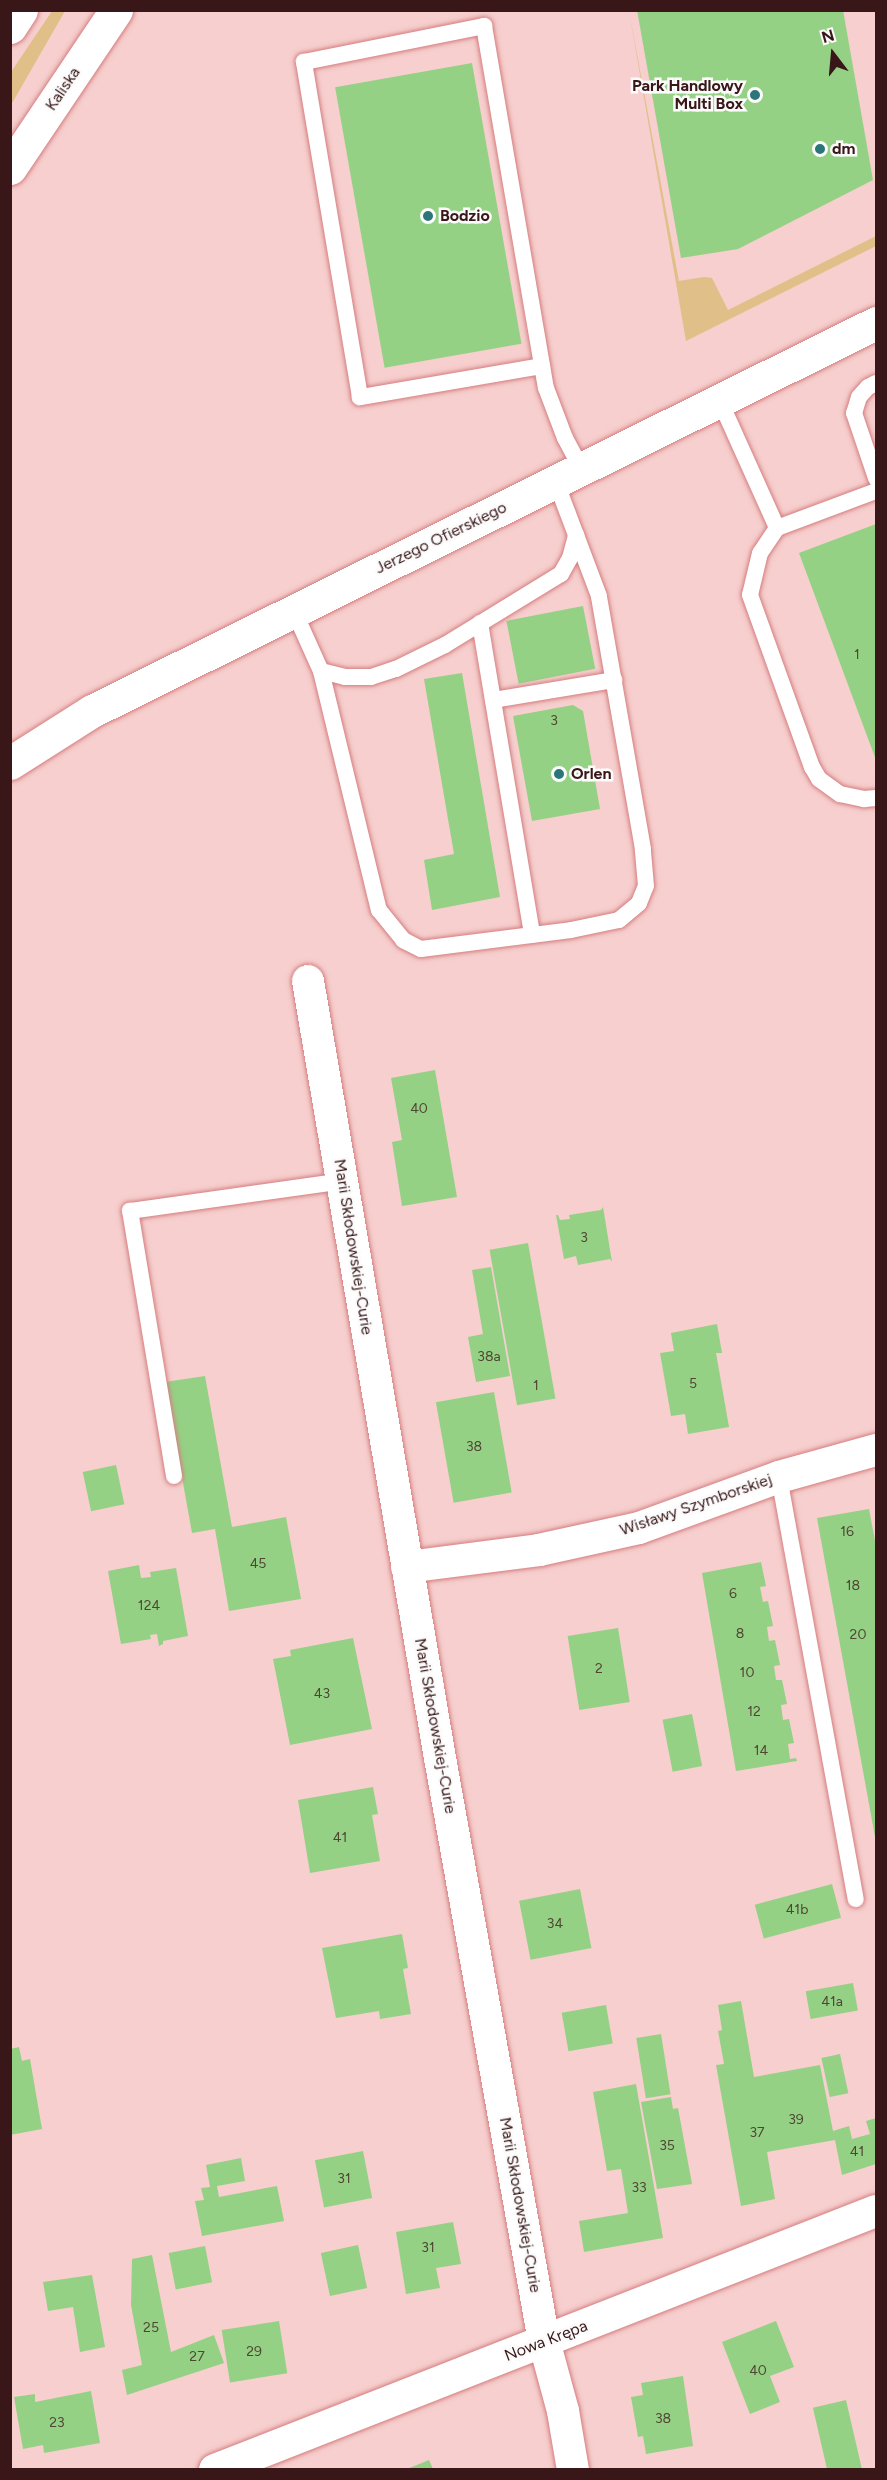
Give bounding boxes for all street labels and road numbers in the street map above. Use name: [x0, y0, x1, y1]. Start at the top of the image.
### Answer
street label: Kaliska: [42, 64, 84, 114]
street label: Jerzego Ofierskiego: [372, 498, 510, 578]
street label: Marii Skłodowskiej-Curie: [330, 1158, 376, 1336]
street label: Wisławy Szymborskiej: [617, 1470, 775, 1540]
street label: Marii Skłodowskiej-Curie: [410, 1637, 460, 1815]
street label: Marii Skłodowskiej-Curie: [495, 2116, 545, 2294]
street label: Nowa Krępa: [502, 2316, 590, 2366]

